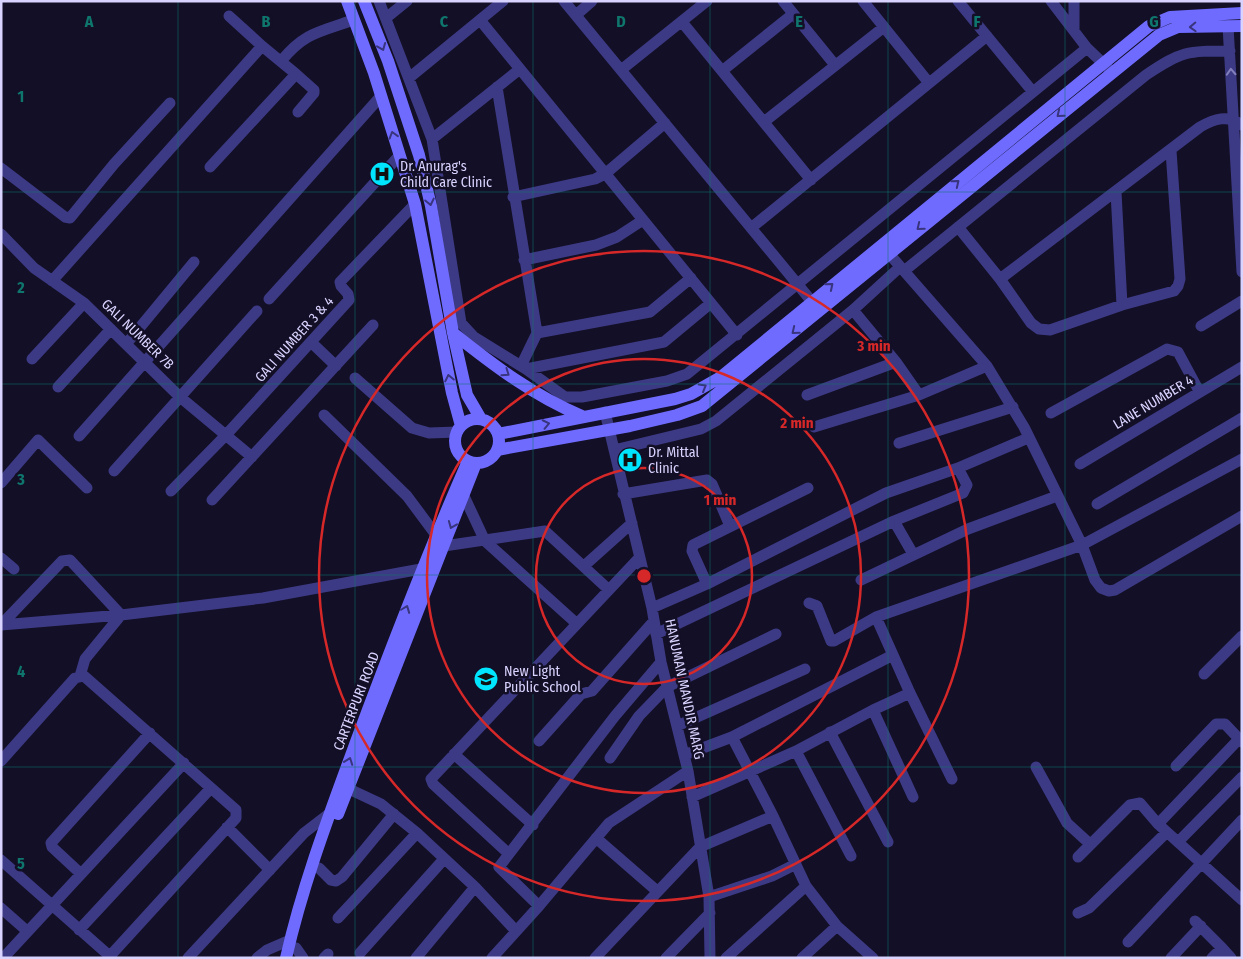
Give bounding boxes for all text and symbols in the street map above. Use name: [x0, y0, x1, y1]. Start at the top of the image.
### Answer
text: A: [84, 12, 94, 31]
text: B: [262, 12, 271, 31]
text: C: [440, 12, 449, 31]
text: D: [616, 12, 626, 31]
text: E: [795, 12, 803, 31]
text: F: [973, 12, 981, 31]
text: G: [1149, 12, 1159, 31]
one-way arrow: [1189, 21, 1197, 32]
one-way arrow: [376, 42, 386, 50]
one-way arrow: [1226, 68, 1237, 76]
text: 1: [18, 87, 24, 106]
one-way arrow: [1057, 108, 1066, 116]
one-way arrow: [389, 132, 399, 140]
place label: Dr. Anurag's Child Care Clinic: [400, 158, 492, 191]
hospital icon: Dr. Anurag's Child Care Clinic: [369, 161, 395, 187]
one-way arrow: [950, 181, 959, 189]
one-way arrow: [424, 197, 435, 206]
one-way arrow: [917, 222, 926, 231]
text: 2: [16, 278, 25, 297]
one-way arrow: [825, 283, 834, 292]
street label: GALI NUMBER 3 & 4: [251, 293, 337, 386]
street label: GALI NUMBER 7B: [98, 296, 178, 373]
one-way arrow: [792, 325, 801, 333]
text: 3 min: [856, 337, 891, 355]
one-way arrow: [500, 367, 509, 376]
street label: LANE NUMBER 4: [1110, 372, 1197, 433]
one-way arrow: [445, 374, 455, 383]
one-way arrow: [698, 384, 707, 394]
text: 2 min: [779, 414, 814, 432]
one-way arrow: [541, 419, 550, 429]
place label: Dr. Mittal Clinic: [648, 444, 699, 477]
hospital icon: Dr. Mittal Clinic: [617, 447, 643, 473]
text: 3: [16, 470, 25, 489]
text: 1 min: [704, 491, 736, 509]
one-way arrow: [448, 520, 458, 529]
centre of rings: [635, 567, 653, 585]
one-way arrow: [400, 606, 410, 614]
street label: HANUMAN MANDIR MARG: [661, 617, 708, 761]
street label: CARTERPURI ROAD: [330, 649, 383, 753]
text: 4: [17, 662, 25, 681]
place label: New Light Public School: [504, 663, 581, 696]
school or university icon: New Light Public School: [473, 666, 499, 692]
one-way arrow: [343, 758, 353, 766]
text: 5: [17, 854, 25, 873]

